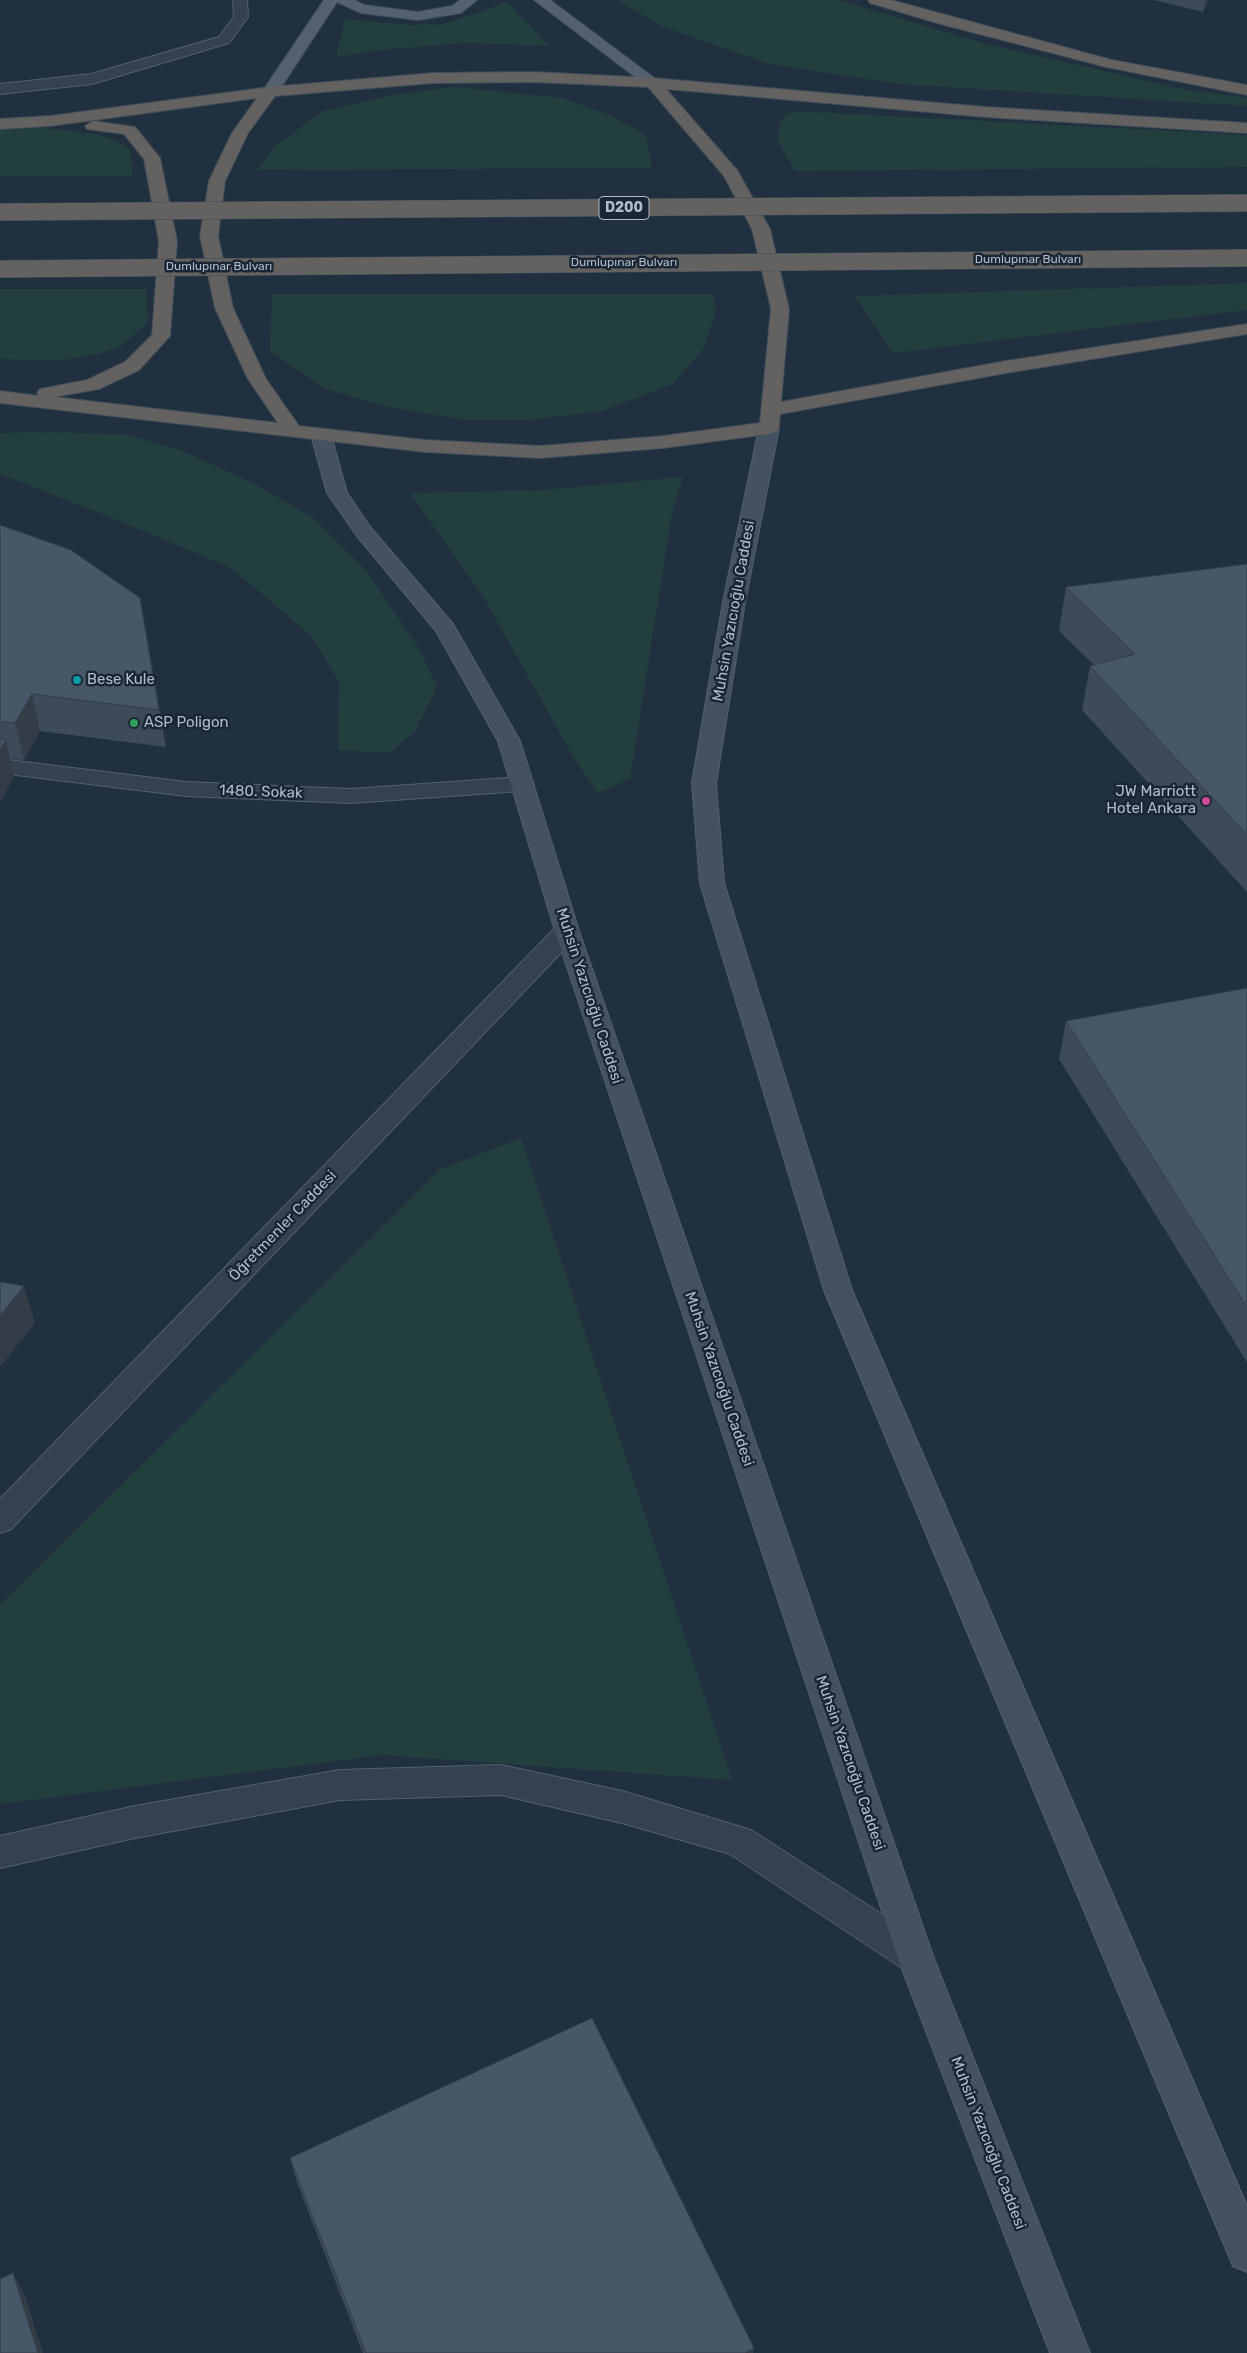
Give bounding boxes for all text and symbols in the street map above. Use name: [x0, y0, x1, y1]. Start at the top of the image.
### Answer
road number: D200: [599, 197, 649, 220]
street label: Dumlupınar Bulvarı: [975, 253, 1081, 267]
street label: Dumlupınar Bulvarı: [571, 256, 677, 270]
street label: Dumlupınar Bulvarı: [166, 260, 272, 274]
street label: Muhsin Yazıcıoğlu Caddesi: [709, 519, 759, 703]
place label: Bese Kule: [87, 671, 155, 689]
marker: Bese Kule: [71, 674, 83, 686]
place label: ASP Poligon: [144, 714, 229, 732]
marker: ASP Poligon: [128, 717, 140, 729]
street label: 1480. Sokak: [219, 782, 303, 802]
place label: JW Marriott Hotel Ankara: [1106, 783, 1196, 818]
marker: JW Marriott Hotel Ankara: [1200, 795, 1212, 807]
street label: Muhsin Yazıcıoğlu Caddesi: [552, 906, 626, 1086]
street label: Öğretmenler Caddesi: [225, 1167, 341, 1285]
street label: Muhsin Yazıcıoğlu Caddesi: [681, 1289, 757, 1469]
street label: Muhsin Yazıcıoğlu Caddesi: [812, 1673, 888, 1853]
street label: Muhsin Yazıcıoğlu Caddesi: [947, 2054, 1029, 2232]

